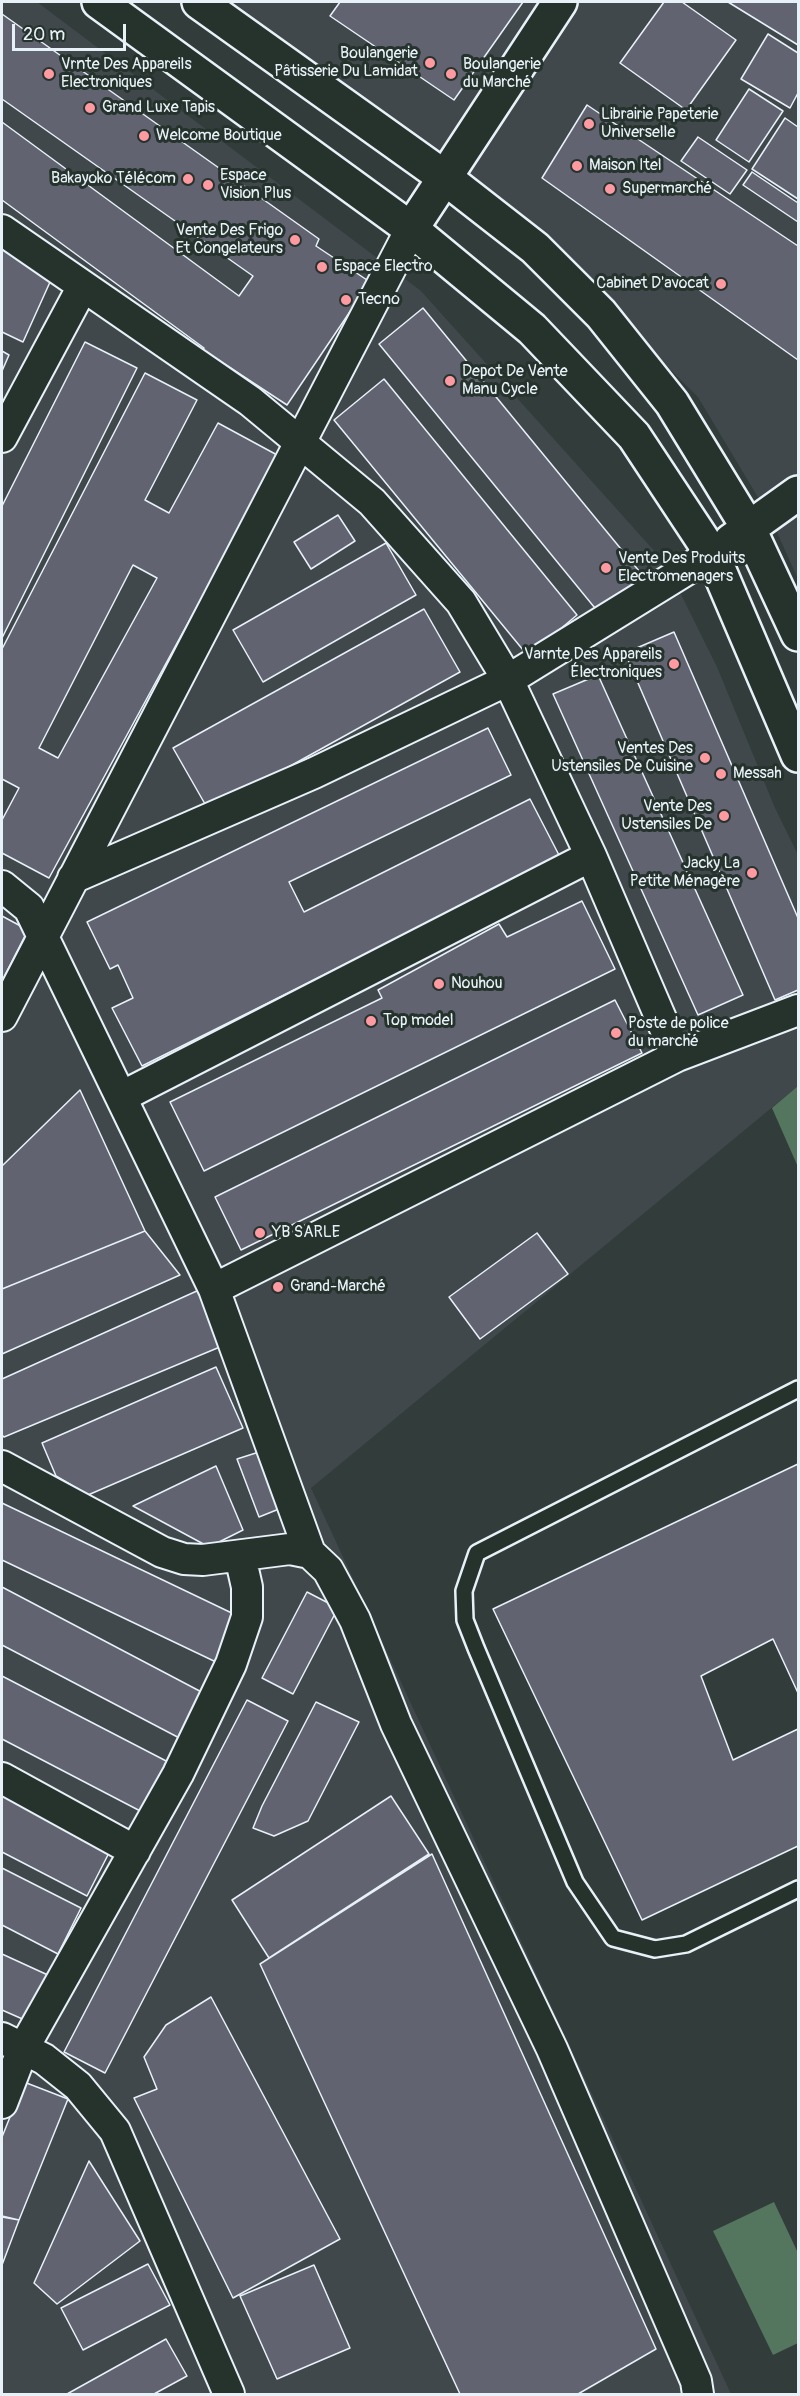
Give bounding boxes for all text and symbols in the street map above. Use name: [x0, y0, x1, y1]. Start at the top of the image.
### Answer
scale bar: [15, 12, 129, 50]
text: 20 m: [23, 23, 65, 46]
place label: Boulangerie Pâtisserie Du Lamidat: [274, 44, 418, 82]
place label: Vrnte Des Appareils Electroniques: [61, 55, 192, 93]
place label: Boulangerie du Marché: [463, 55, 541, 93]
marker: Boulangerie Pâtisserie Du Lamidat: [423, 56, 437, 70]
marker: Vrnte Des Appareils Electroniques: [42, 67, 56, 81]
marker: Boulangerie du Marché: [444, 67, 458, 81]
place label: Grand Luxe Tapis: [102, 98, 215, 118]
marker: Grand Luxe Tapis: [83, 101, 97, 115]
place label: Librairie Papeterie Universelle: [601, 105, 719, 143]
marker: Librairie Papeterie Universelle: [582, 117, 596, 131]
place label: Welcome Boutique: [156, 126, 282, 146]
marker: Welcome Boutique: [137, 129, 151, 143]
place label: Maison Itel: [589, 156, 662, 176]
marker: Maison Itel: [570, 159, 584, 173]
place label: Espace Vision Plus: [220, 166, 291, 204]
place label: Bakayoko Télécom: [51, 169, 176, 189]
marker: Bakayoko Télécom: [181, 172, 195, 186]
marker: Espace Vision Plus: [201, 178, 215, 192]
place label: Supermarché: [622, 179, 712, 199]
marker: Supermarché: [603, 182, 617, 196]
place label: Vente Des Frigo Et Congelateurs: [175, 221, 283, 259]
marker: Vente Des Frigo Et Congelateurs: [288, 233, 302, 247]
place label: Espace Electro: [334, 257, 433, 277]
marker: Espace Electro: [315, 260, 329, 274]
place label: Cabinet D'avocat: [596, 274, 709, 294]
marker: Cabinet D'avocat: [714, 277, 728, 291]
place label: Tecno: [358, 290, 400, 310]
marker: Tecno: [339, 293, 353, 307]
place label: Depot De Vente Manu Cycle: [462, 362, 568, 400]
marker: Depot De Vente Manu Cycle: [443, 374, 457, 388]
place label: Vente Des Produits Electromenagers: [618, 549, 745, 587]
marker: Vente Des Produits Electromenagers: [599, 561, 613, 575]
place label: Varnte Des Appareils Électroniques: [524, 645, 662, 683]
marker: Varnte Des Appareils Électroniques: [667, 657, 681, 671]
place label: Ventes Des Ustensiles De Cuisine: [551, 739, 693, 777]
marker: Ventes Des Ustensiles De Cuisine: [698, 751, 712, 765]
place label: Messah: [733, 764, 782, 784]
marker: Messah: [714, 767, 728, 781]
place label: Vente Des Ustensiles De: [621, 797, 712, 835]
marker: Vente Des Ustensiles De: [717, 809, 731, 823]
place label: Jacky La Petite Ménagère: [630, 854, 740, 892]
marker: Jacky La Petite Ménagère: [745, 866, 759, 880]
place label: Nouhou: [451, 974, 503, 994]
marker: Nouhou: [432, 977, 446, 991]
place label: Top model: [383, 1011, 453, 1031]
marker: Top model: [364, 1014, 378, 1028]
place label: Poste de police du marché: [628, 1014, 729, 1052]
marker: Poste de police du marché: [609, 1026, 623, 1040]
place label: YB SARLE: [272, 1223, 340, 1243]
marker: YB SARLE: [253, 1226, 267, 1240]
place label: Grand-Marché: [290, 1277, 386, 1297]
marker: Grand-Marché: [271, 1280, 285, 1294]

